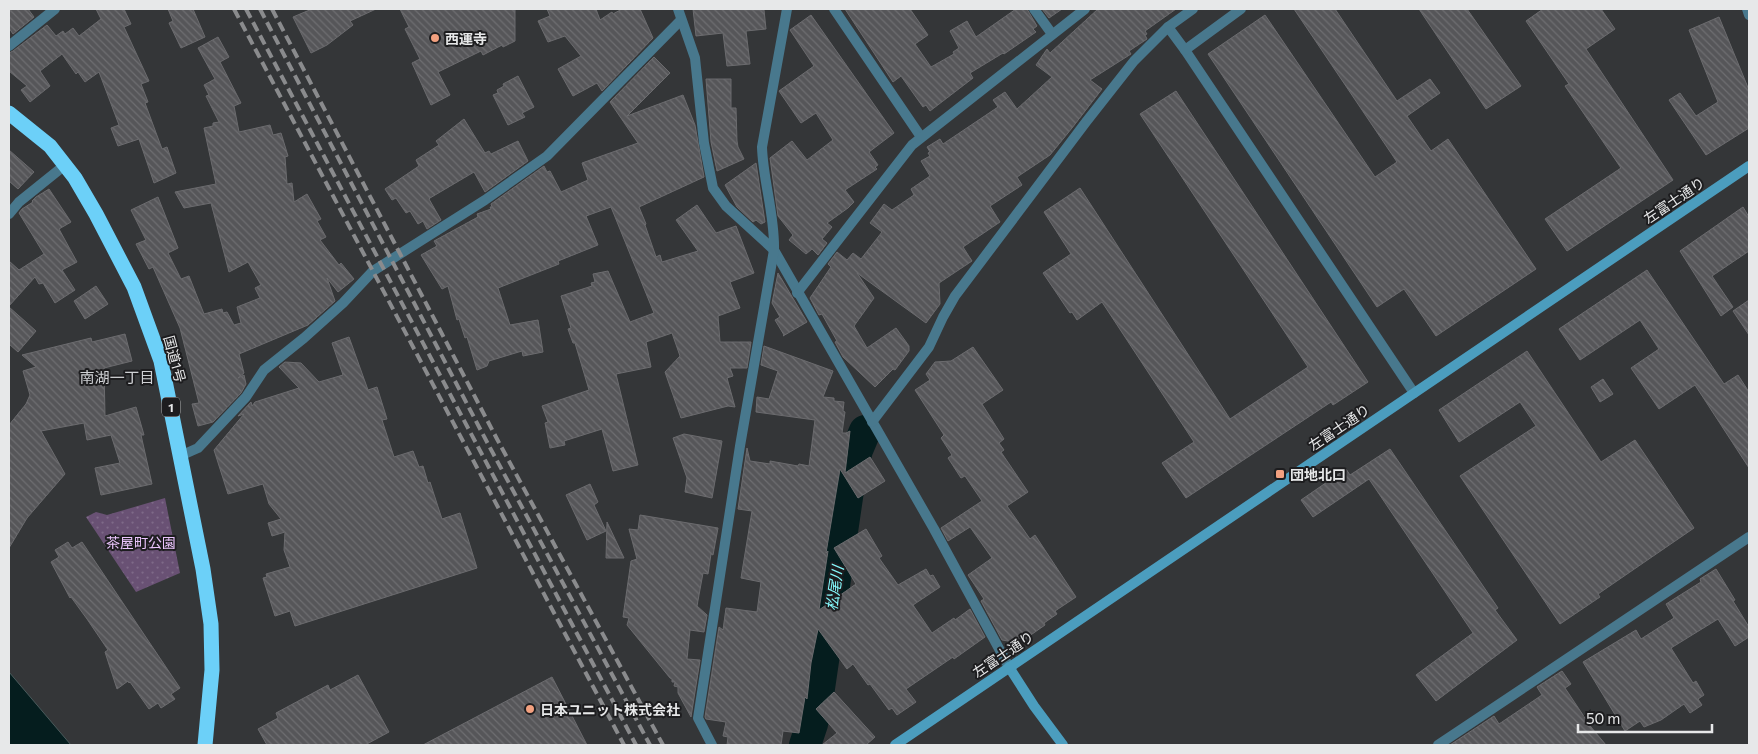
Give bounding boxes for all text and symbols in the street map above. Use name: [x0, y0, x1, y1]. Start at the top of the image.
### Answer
place label: 西運寺: [445, 30, 487, 47]
marker: 西運寺: [429, 32, 441, 44]
street label: 左富士通り: [1640, 173, 1708, 227]
street label: 国道1号: [161, 334, 189, 384]
district label: 南湖一丁目: [79, 368, 155, 386]
road number: 1: [162, 398, 180, 417]
street label: 左富士通り: [1305, 400, 1373, 454]
place label: 団地北口: [1290, 466, 1346, 483]
marker: 団地北口: [1274, 468, 1286, 480]
park label: 茶屋町公園: [106, 534, 176, 551]
water label: 松尾川: [822, 562, 847, 612]
street label: 左富士通り: [969, 627, 1037, 681]
place label: 日本ユニット株式会社: [540, 701, 680, 718]
scale bar: [1578, 702, 1712, 734]
marker: 日本ユニット株式会社: [524, 703, 536, 715]
text: 50 m: [1586, 709, 1620, 727]

